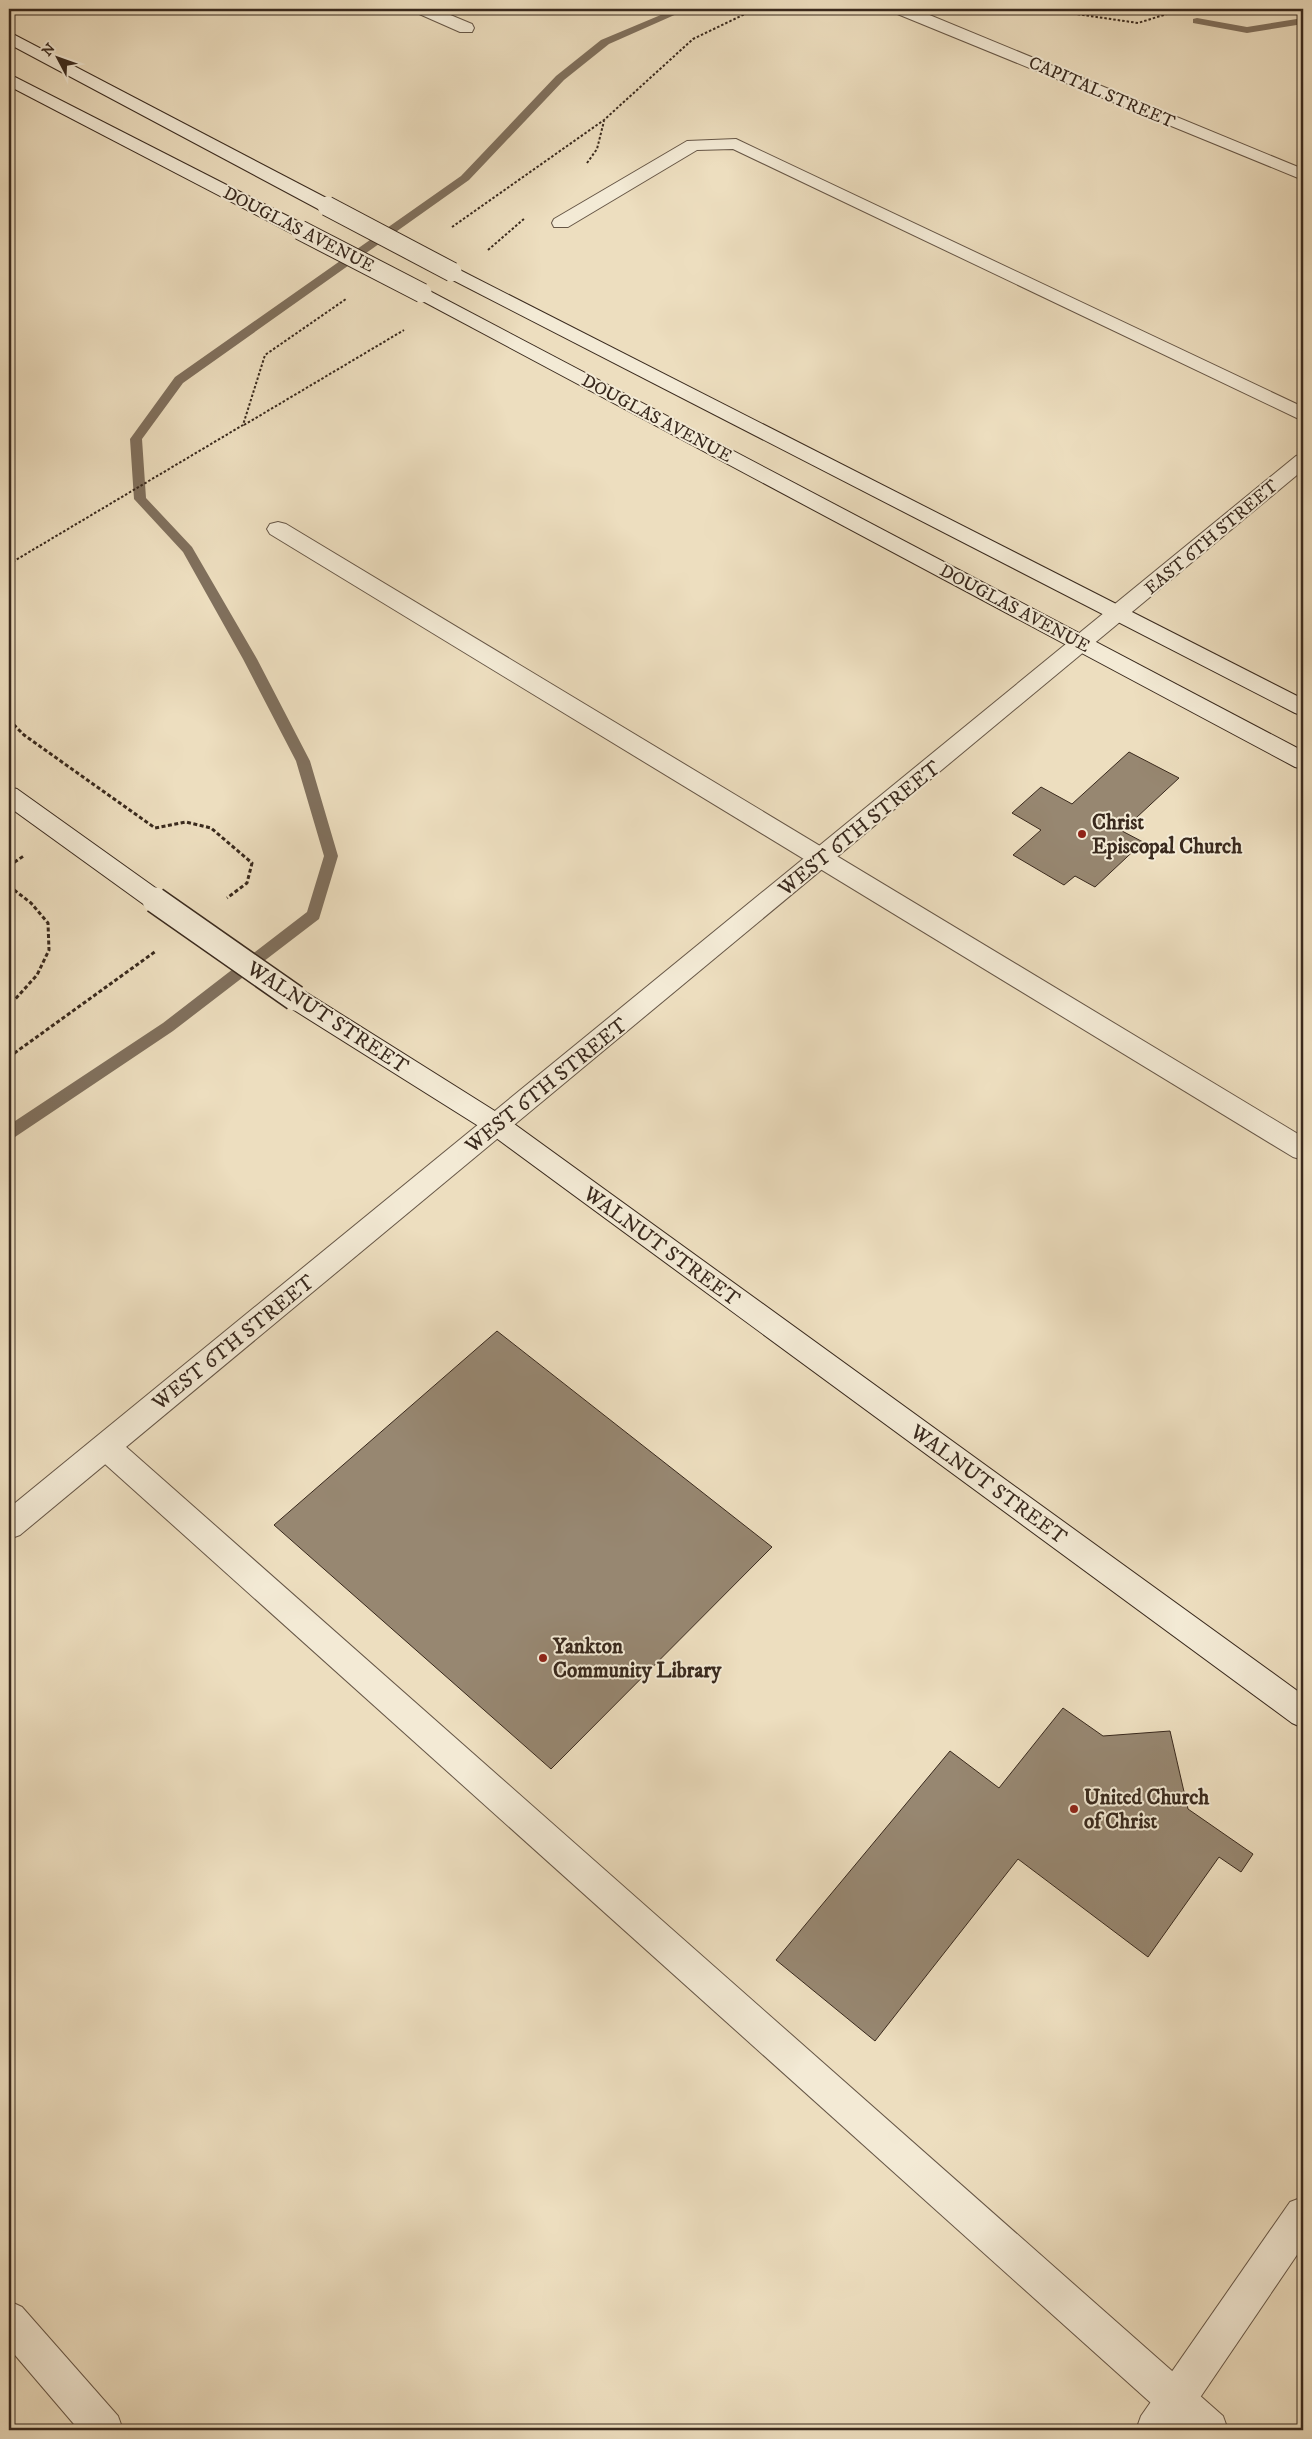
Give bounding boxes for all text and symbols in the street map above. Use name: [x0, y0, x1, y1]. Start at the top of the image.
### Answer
north arrow: [32, 32, 82, 82]
text: N: [38, 40, 60, 60]
street label: CAPITAL STREET: [1025, 52, 1178, 134]
street label: DOUGLAS AVENUE: [219, 182, 378, 278]
street label: DOUGLAS AVENUE: [578, 370, 736, 468]
street label: EAST 6TH STREET: [1140, 475, 1283, 600]
street label: DOUGLAS AVENUE: [936, 560, 1094, 658]
street label: WEST 6TH STREET: [773, 755, 946, 903]
place label: Christ Episcopal Church: [1092, 810, 1243, 860]
marker: Christ Episcopal Church: [1076, 828, 1088, 840]
street label: WALNUT STREET: [241, 955, 413, 1080]
street label: WEST 6TH STREET: [460, 1012, 633, 1160]
street label: WALNUT STREET: [577, 1181, 745, 1312]
street label: WEST 6TH STREET: [147, 1269, 320, 1417]
street label: WALNUT STREET: [904, 1419, 1072, 1550]
place label: Yankton Community Library: [552, 1634, 722, 1684]
marker: Yankton Community Library: [537, 1652, 549, 1664]
place label: United Church of Christ: [1084, 1785, 1210, 1835]
marker: United Church of Christ: [1068, 1803, 1080, 1815]

